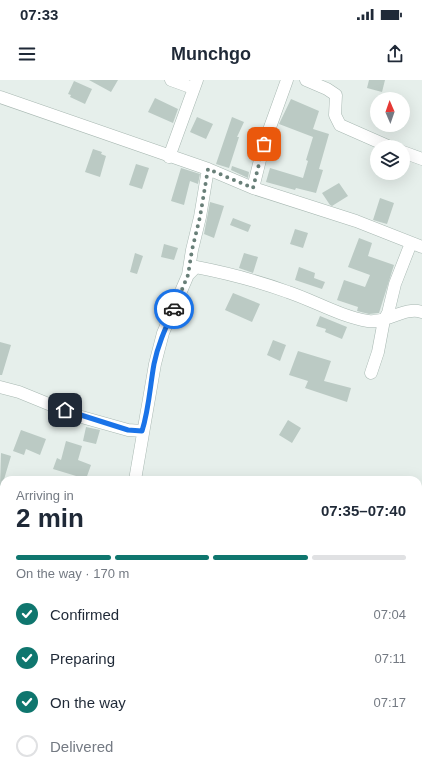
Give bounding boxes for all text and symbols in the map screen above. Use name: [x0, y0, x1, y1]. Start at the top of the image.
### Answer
text: 07:33: [20, 6, 58, 23]
icon: menu: [16, 43, 38, 65]
icon: share: [384, 43, 406, 65]
text: Munchgo: [171, 44, 251, 64]
north arrow: [370, 92, 410, 132]
map controls: [370, 92, 410, 180]
pin: [247, 127, 281, 161]
icon: bag: [253, 133, 275, 155]
button: layers: [370, 140, 410, 180]
courier: [154, 289, 194, 329]
icon: car: [163, 298, 185, 320]
pin: [48, 393, 82, 427]
icon: home: [54, 399, 76, 421]
text: Arriving in: [16, 488, 74, 503]
text: 07:35–07:40: [321, 502, 406, 519]
text: 2 min: [16, 503, 84, 533]
text: On the way · 170 m: [16, 566, 129, 581]
icon: check: [16, 603, 38, 625]
text: Confirmed: [50, 606, 119, 623]
text: 07:04: [373, 607, 406, 622]
icon: check: [16, 647, 38, 669]
text: Preparing: [50, 650, 115, 667]
text: 07:11: [374, 651, 406, 666]
icon: check: [16, 691, 38, 713]
text: On the way: [50, 694, 126, 711]
text: 07:17: [373, 695, 406, 710]
text: Delivered: [50, 738, 113, 755]

